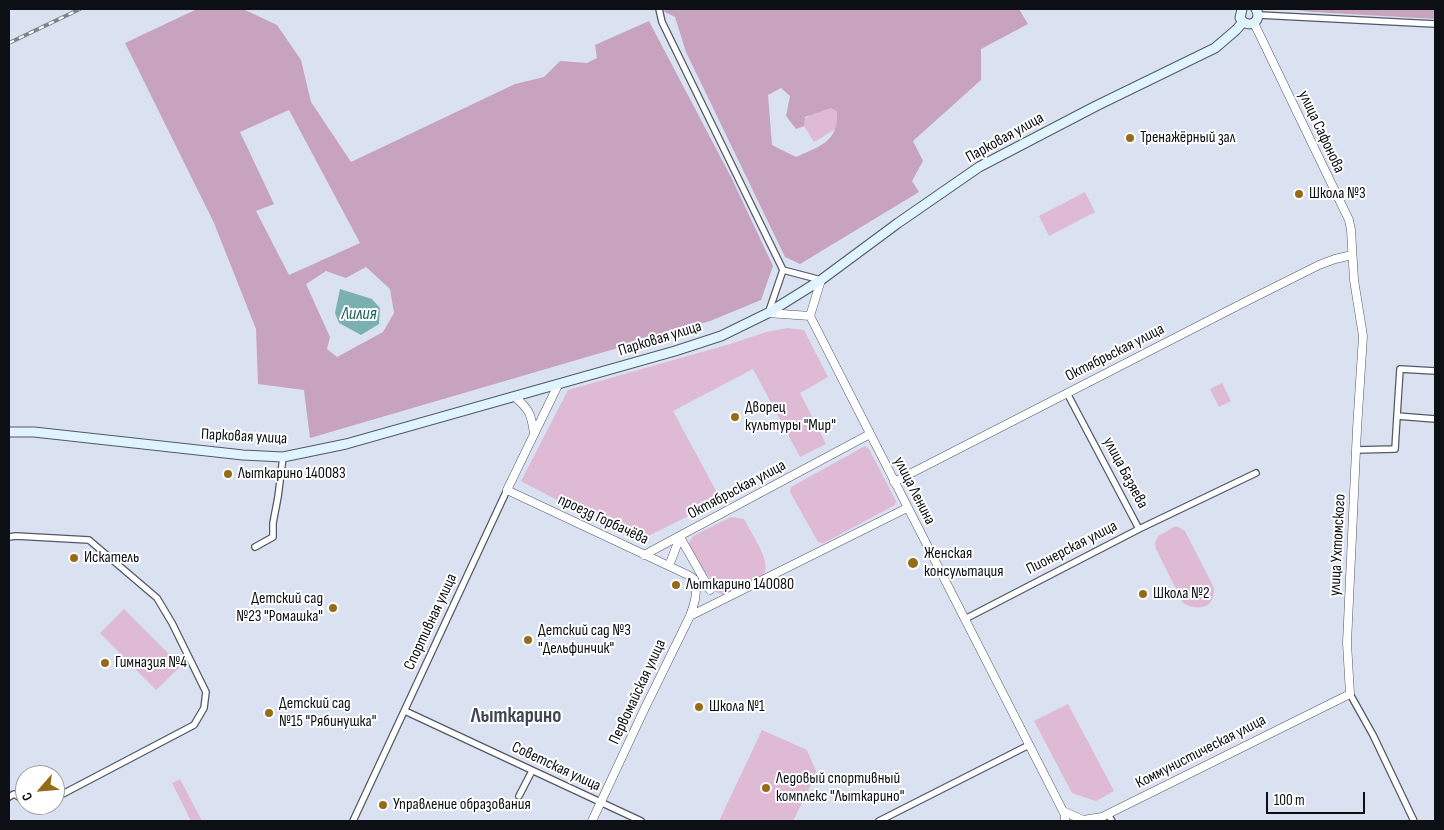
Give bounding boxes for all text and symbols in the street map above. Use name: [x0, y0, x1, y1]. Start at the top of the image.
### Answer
street label: улица Сафонова: [1294, 88, 1348, 176]
street label: Парковая улица: [963, 109, 1047, 167]
place label: Тренажёрный зал: [1140, 128, 1235, 148]
marker: Тренажёрный зал: [1124, 132, 1136, 144]
place label: Школа №3: [1309, 184, 1366, 204]
marker: Школа №3: [1293, 188, 1305, 200]
water label: Лилия: [341, 303, 377, 325]
street label: Парковая улица: [616, 317, 704, 361]
street label: Октябрьская улица: [1062, 320, 1168, 386]
place label: Дворец культуры "Мир": [745, 398, 836, 436]
marker: Дворец культуры "Мир": [729, 411, 741, 423]
street label: Парковая улица: [200, 425, 288, 449]
street label: улица Базяева: [1098, 434, 1152, 512]
street label: улица Ленина: [889, 454, 939, 528]
street label: Октябрьская улица: [685, 456, 789, 524]
place label: Лыткарино 140083: [238, 464, 346, 484]
marker: Лыткарино 140083: [222, 468, 234, 480]
street label: проезд Горбачёва: [555, 491, 651, 549]
street label: улица Ухтомского: [1326, 493, 1350, 597]
street label: Пионерская улица: [1023, 517, 1121, 579]
place label: Женская консультация: [924, 544, 1003, 582]
place label: Искатель: [84, 548, 139, 568]
marker: Искатель: [68, 552, 80, 564]
marker: Женская консультация: [906, 556, 920, 570]
street label: Спортивная улица: [400, 571, 462, 673]
place label: Лыткарино 140080: [686, 575, 794, 595]
marker: Лыткарино 140080: [670, 579, 682, 591]
place label: Школа №2: [1153, 584, 1210, 604]
marker: Школа №2: [1137, 588, 1149, 600]
place label: Детский сад №23 "Ромашка": [236, 589, 323, 627]
marker: Детский сад №23 "Ромашка": [327, 602, 339, 614]
place label: Детский сад №3 "Дельфинчик": [538, 621, 631, 659]
marker: Детский сад №3 "Дельфинчик": [522, 634, 534, 646]
street label: Первомайская улица: [605, 636, 671, 748]
place label: Гимназия №4: [115, 653, 187, 673]
marker: Гимназия №4: [99, 657, 111, 669]
place label: Детский сад №15 "Рябинушка": [279, 694, 376, 732]
place label: Школа №1: [709, 697, 765, 717]
marker: Школа №1: [693, 701, 705, 713]
district label: Лыткарино: [471, 704, 561, 730]
marker: Детский сад №15 "Рябинушка": [263, 707, 275, 719]
street label: Коммунистическая улица: [1133, 711, 1269, 793]
street label: Советская улица: [508, 738, 604, 796]
north arrow: [15, 765, 65, 815]
place label: Ледовый спортивный комплекс "Лыткарино": [776, 769, 904, 807]
marker: Ледовый спортивный комплекс "Лыткарино": [760, 782, 772, 794]
scale bar: [1269, 782, 1368, 814]
text: С: [18, 790, 36, 804]
text: 100 m: [1274, 791, 1305, 810]
place label: Управление образования: [393, 795, 531, 815]
marker: Управление образования: [377, 799, 389, 811]

